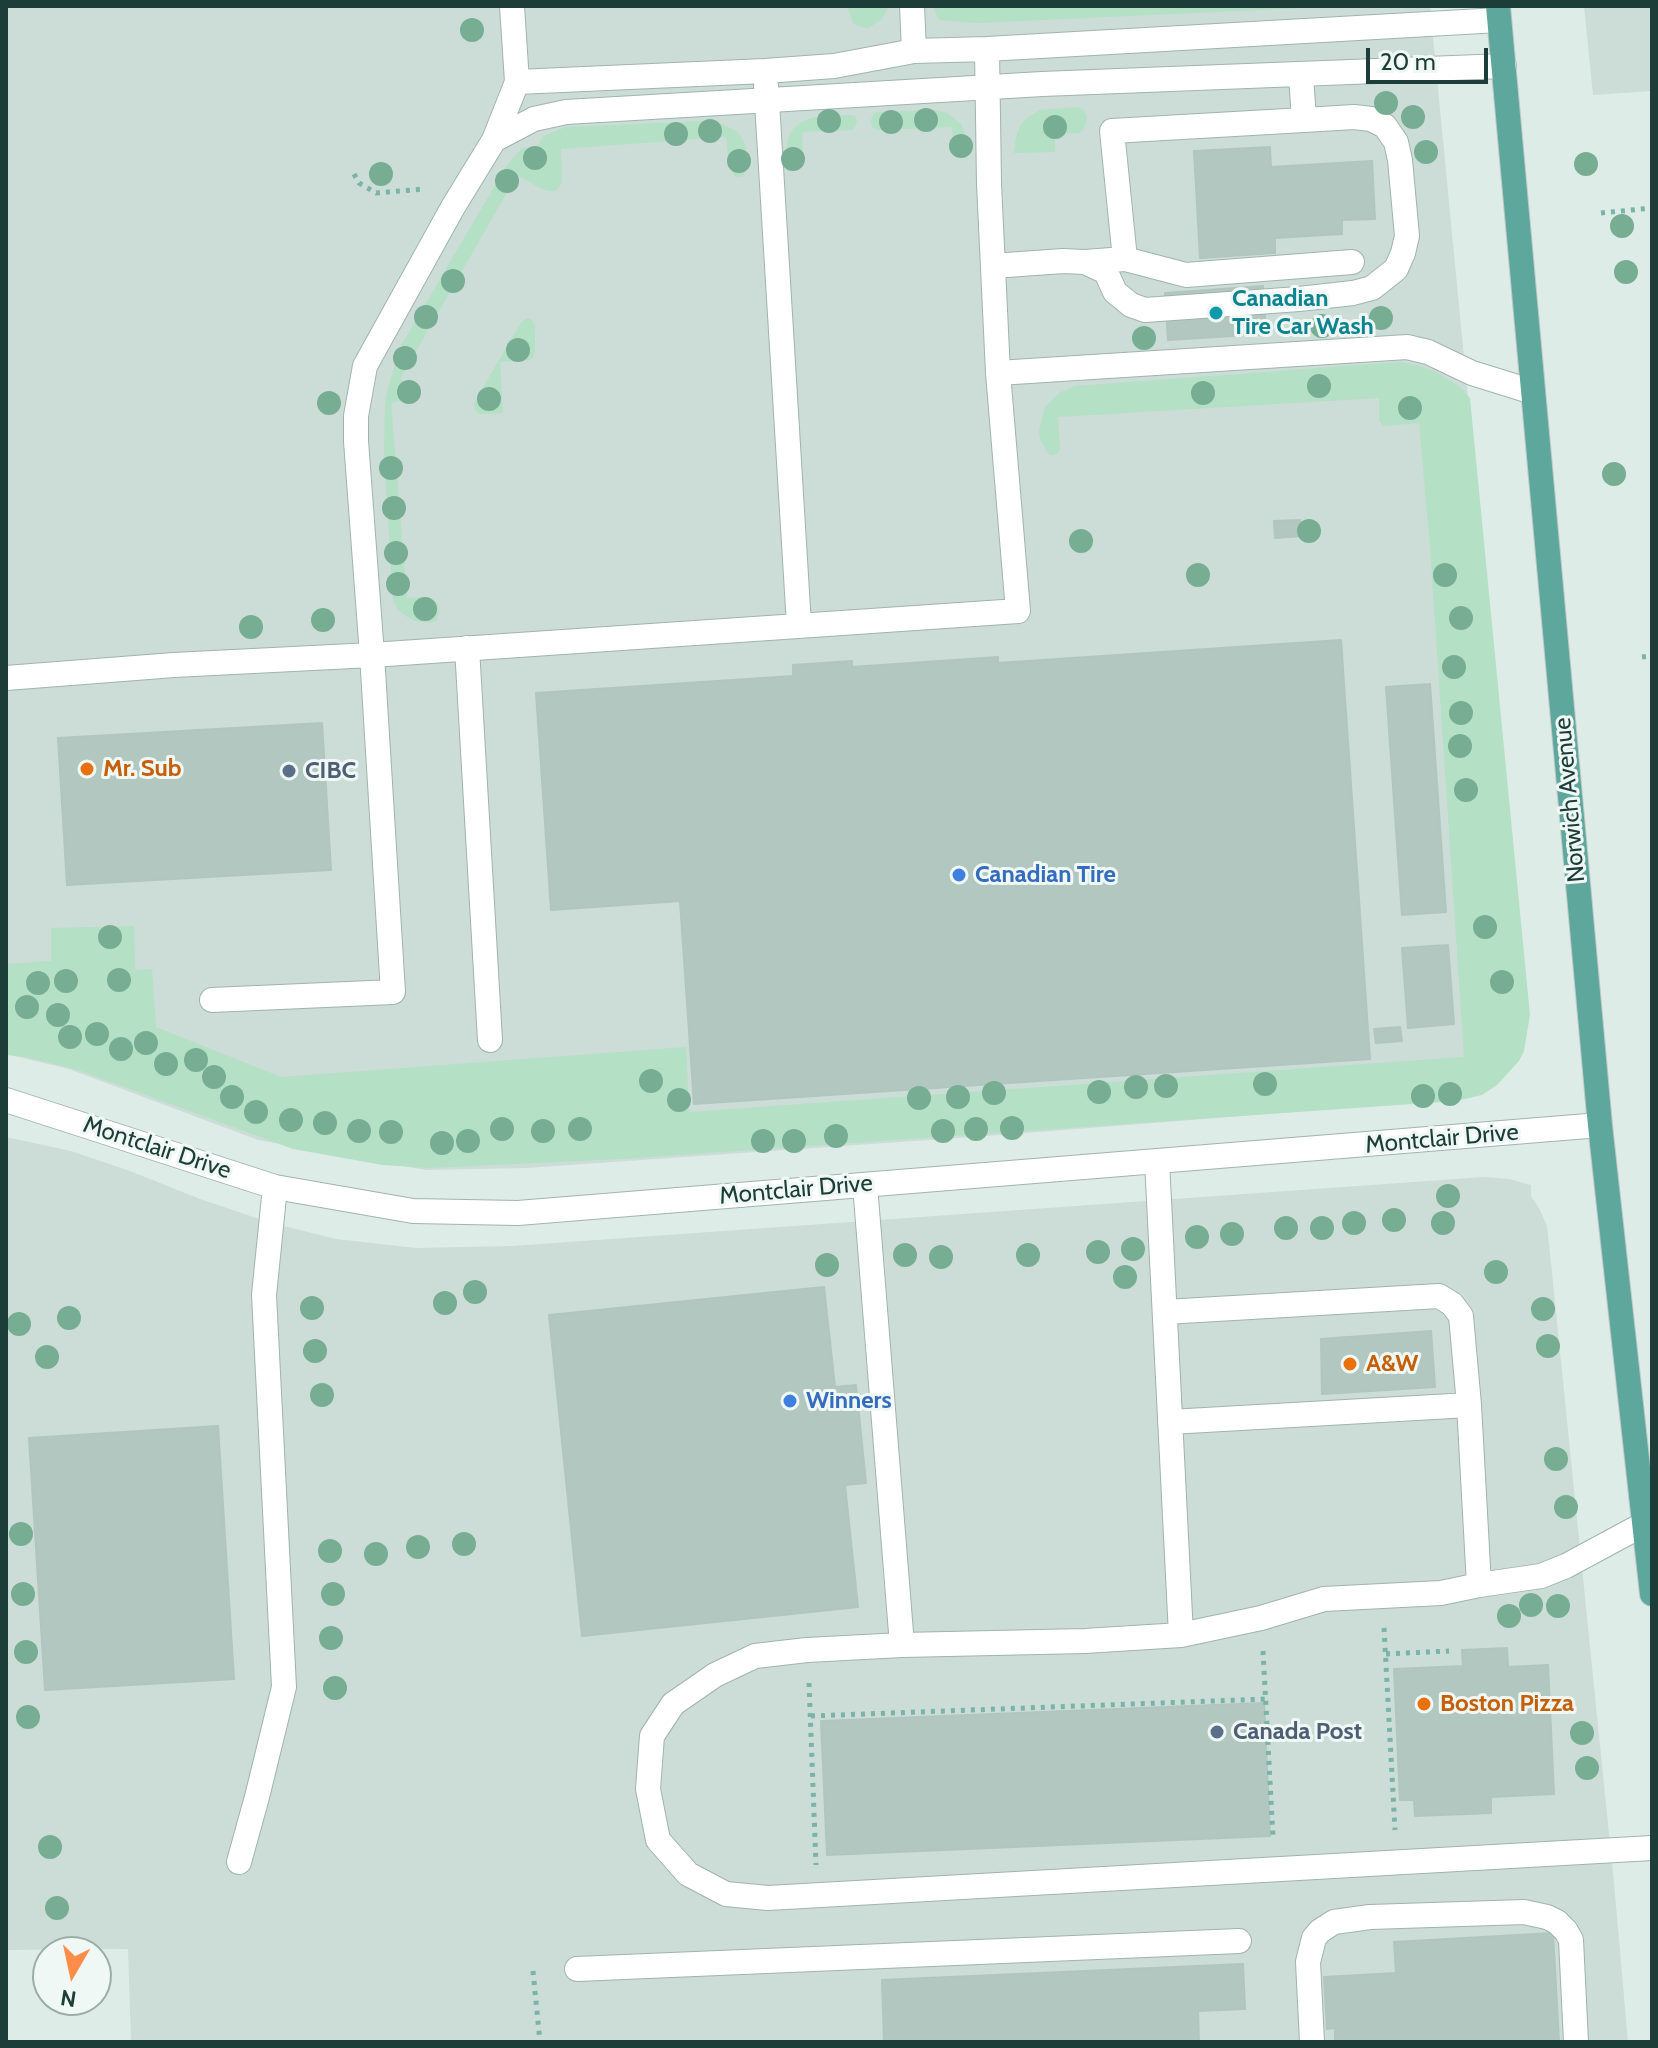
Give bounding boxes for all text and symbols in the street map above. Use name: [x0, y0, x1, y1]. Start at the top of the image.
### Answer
scale bar: [1370, 32, 1492, 82]
text: 20 m: [1380, 47, 1436, 76]
place label: Canadian Tire Car Wash: [1232, 285, 1374, 341]
marker: Canadian Tire Car Wash: [1207, 304, 1225, 322]
street label: Norwich Avenue: [1548, 716, 1592, 884]
place label: Mr. Sub: [103, 755, 181, 783]
place label: CIBC: [305, 757, 356, 785]
marker: Mr. Sub: [78, 760, 96, 778]
marker: CIBC: [280, 762, 298, 780]
place label: Canadian Tire: [975, 861, 1116, 889]
marker: Canadian Tire: [950, 866, 968, 884]
street label: Montclair Drive: [80, 1111, 234, 1185]
street label: Montclair Drive: [1364, 1118, 1520, 1160]
street label: Montclair Drive: [718, 1169, 874, 1211]
place label: A&W: [1366, 1350, 1418, 1378]
marker: A&W: [1341, 1355, 1359, 1373]
place label: Winners: [806, 1387, 892, 1415]
marker: Winners: [781, 1392, 799, 1410]
place label: Boston Pizza: [1440, 1690, 1574, 1718]
marker: Boston Pizza: [1415, 1695, 1433, 1713]
place label: Canada Post: [1233, 1718, 1362, 1746]
marker: Canada Post: [1208, 1723, 1226, 1741]
north arrow: [32, 1936, 112, 2016]
text: N: [59, 1984, 78, 2013]

